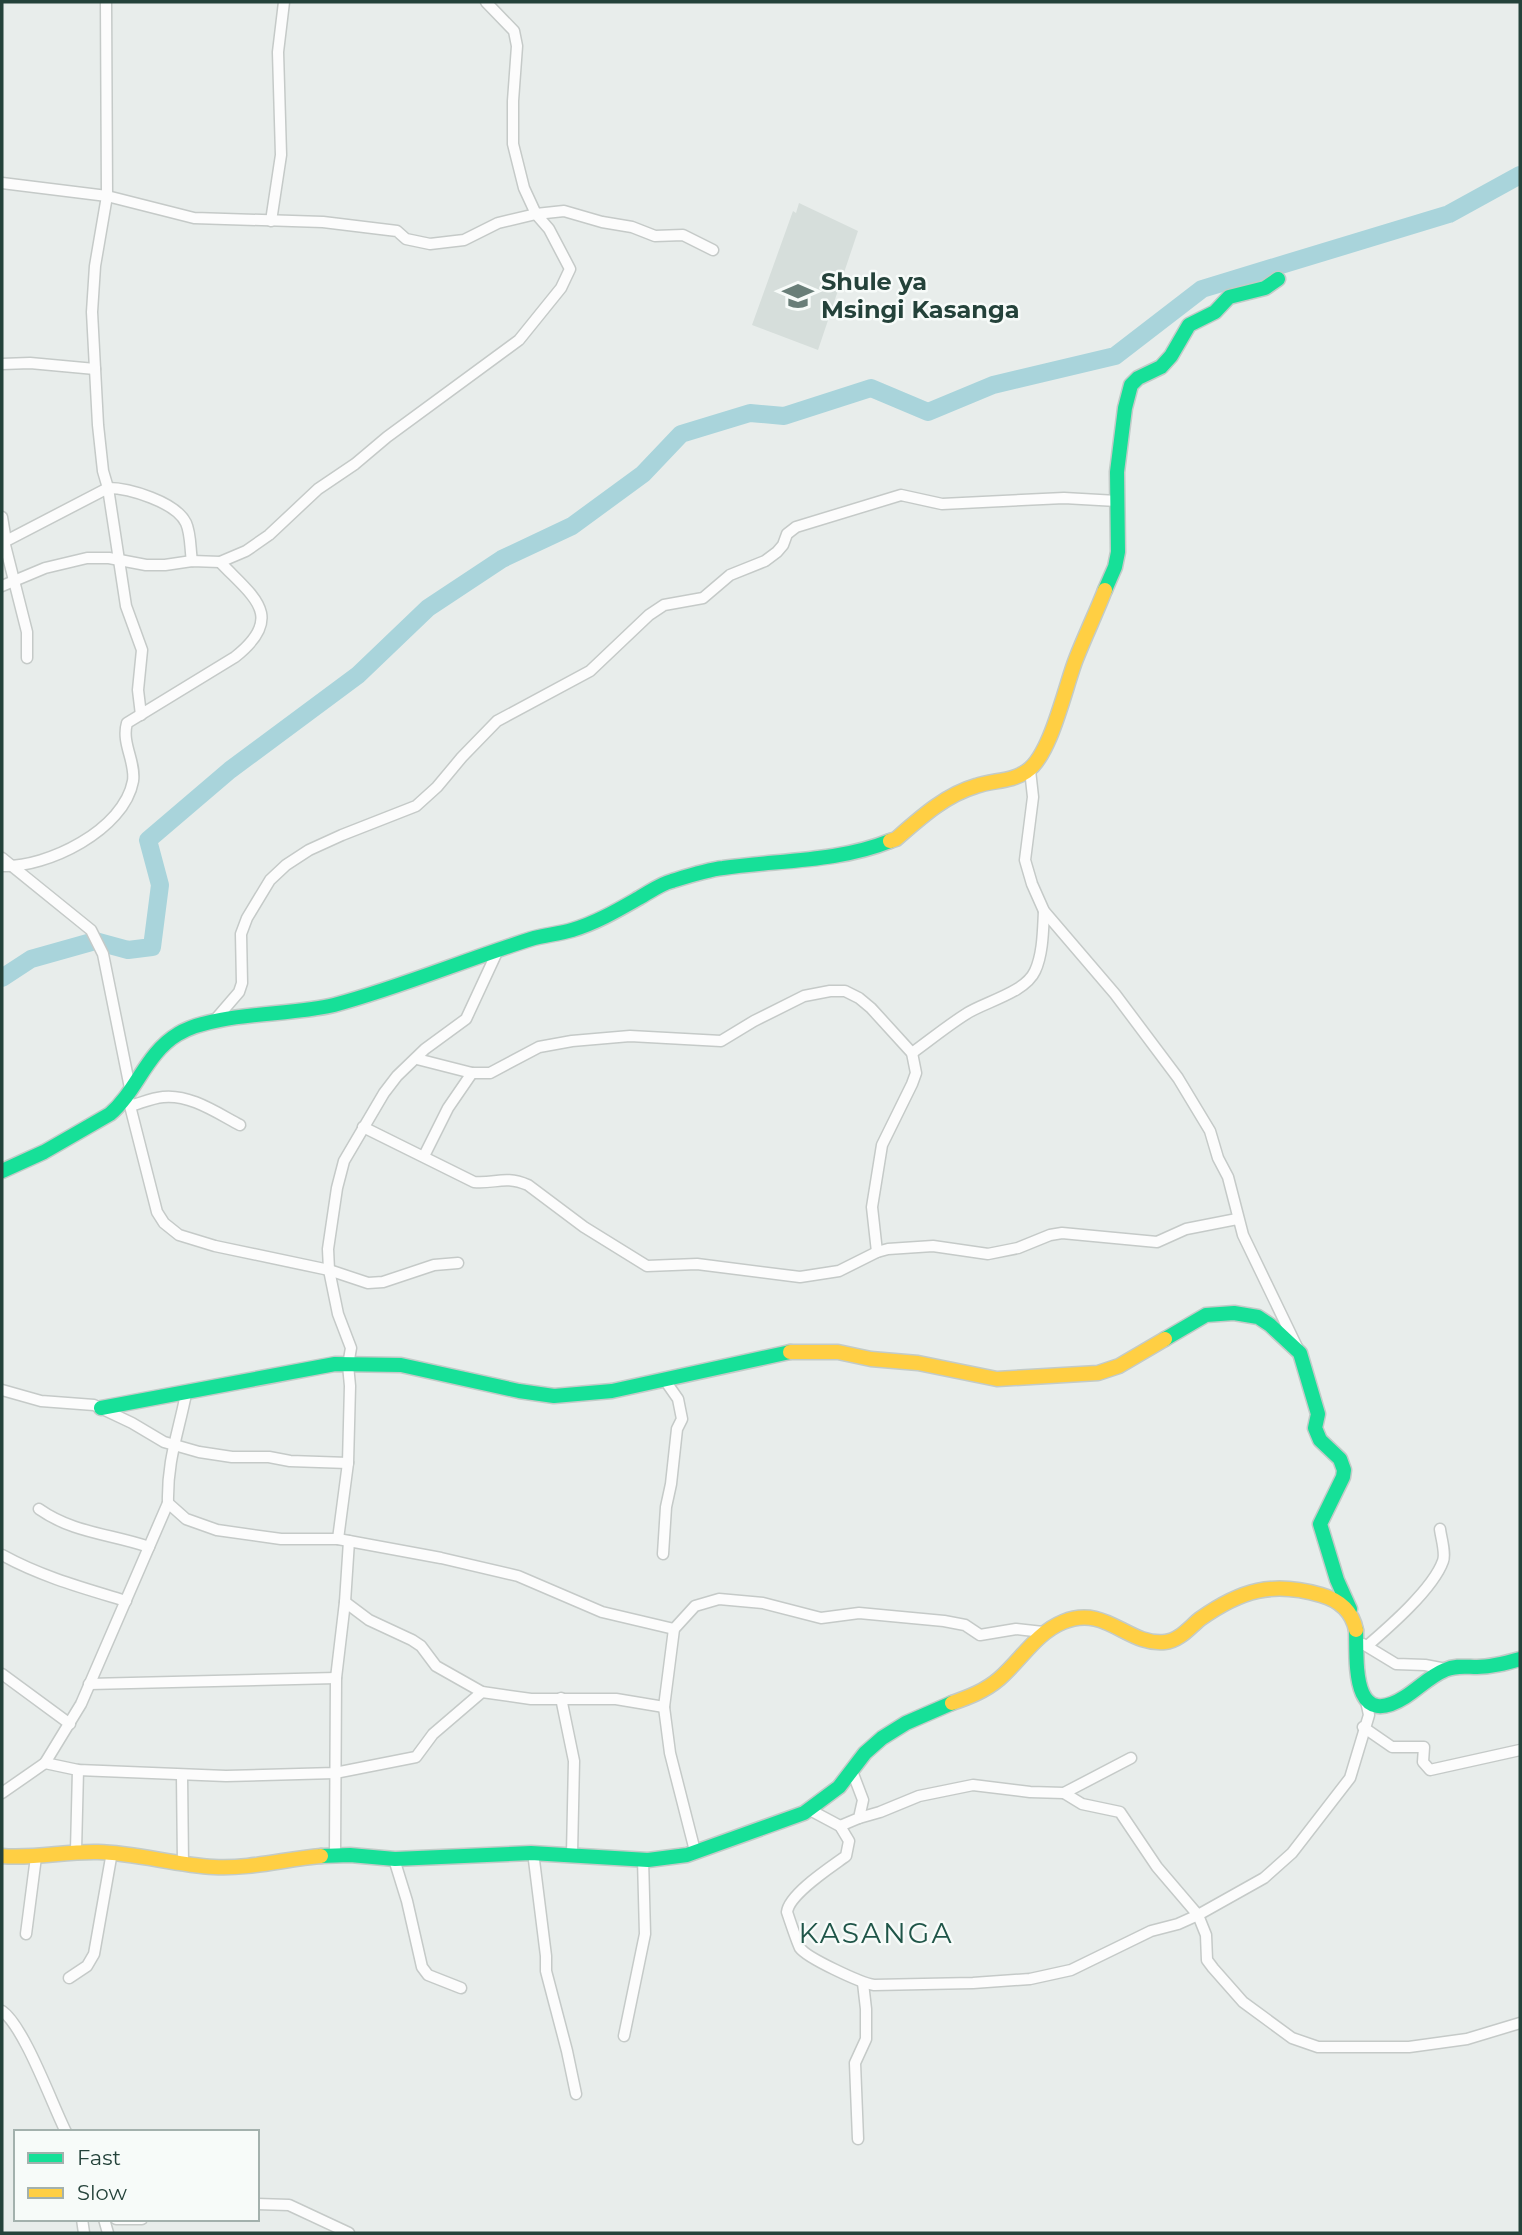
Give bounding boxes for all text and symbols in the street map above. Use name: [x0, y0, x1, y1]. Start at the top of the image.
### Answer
place label: Shule ya Msingi Kasanga: [821, 267, 1020, 324]
school or university icon: Shule ya Msingi Kasanga: [781, 279, 815, 313]
district label: KASANGA: [798, 1916, 954, 1950]
legend: [14, 2130, 259, 2221]
text: Fast: [77, 2145, 121, 2170]
text: Slow: [77, 2180, 127, 2205]

